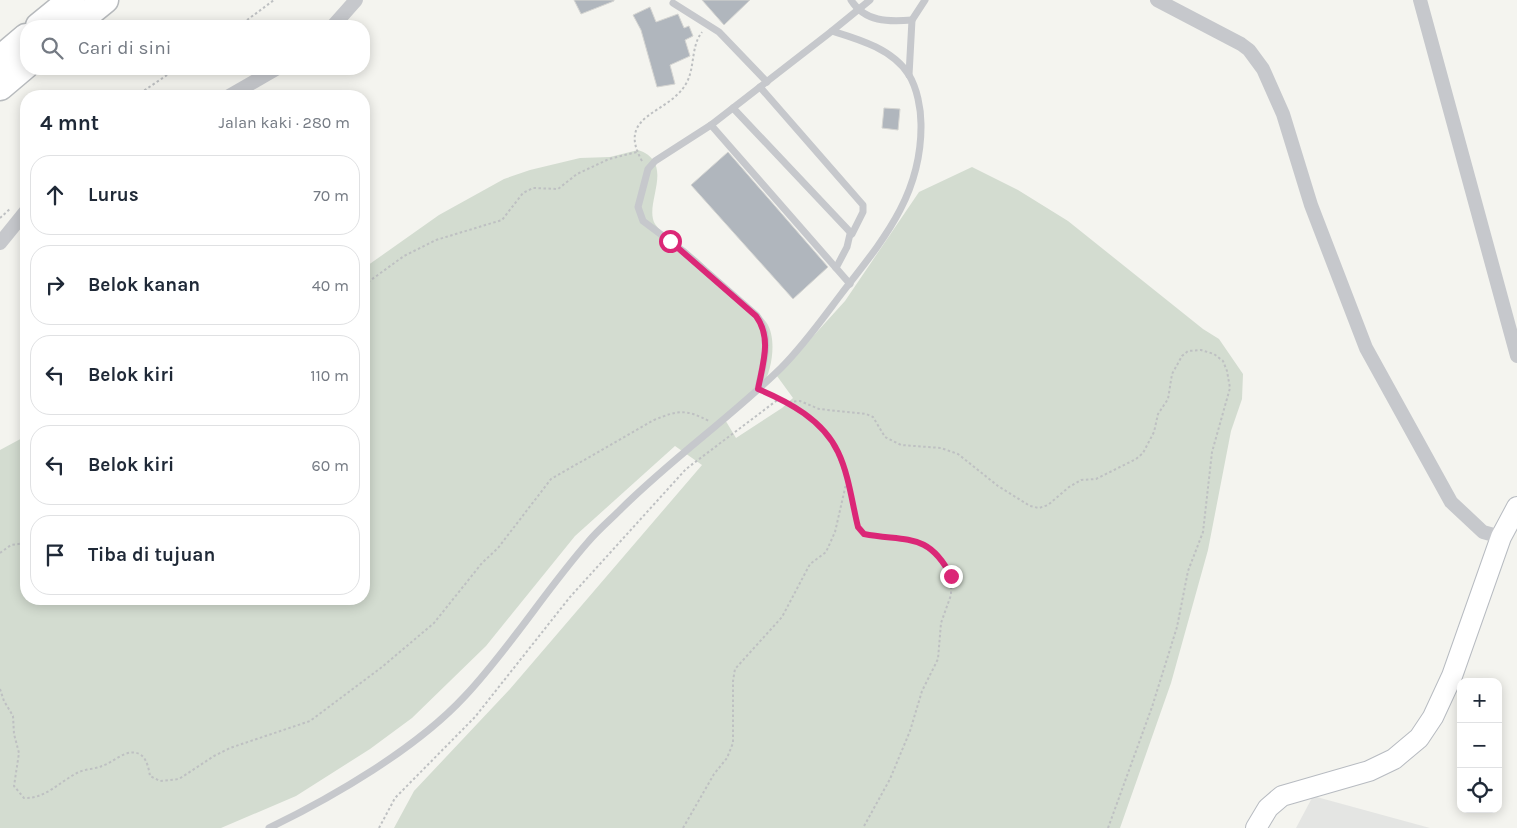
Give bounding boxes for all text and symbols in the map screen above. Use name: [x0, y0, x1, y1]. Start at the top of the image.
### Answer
search box: [20, 20, 370, 75]
icon: search: [38, 34, 66, 62]
text: Cari di sini: [78, 37, 171, 59]
text: 4 mnt: [40, 111, 99, 135]
text: Jalan kaki · 280 m: [219, 113, 350, 132]
icon: ahead: [41, 181, 69, 209]
text: Lurus: [88, 184, 139, 206]
text: 70 m: [313, 186, 349, 205]
route start: [659, 230, 682, 253]
icon: right: [41, 271, 69, 299]
text: Belok kanan: [88, 274, 200, 296]
text: 40 m: [312, 276, 349, 295]
icon: left: [41, 361, 69, 389]
text: Belok kiri: [88, 364, 174, 386]
text: 110 m: [310, 366, 349, 385]
icon: left: [41, 451, 69, 479]
text: Belok kiri: [88, 454, 174, 476]
text: 60 m: [312, 456, 349, 475]
icon: arrive: [41, 541, 69, 569]
text: Tiba di tujuan: [88, 544, 215, 566]
route end: [940, 565, 963, 588]
map controls: [1457, 678, 1502, 813]
button: +: [1457, 678, 1502, 723]
button: −: [1457, 723, 1502, 768]
button: locate: [1457, 768, 1502, 813]

